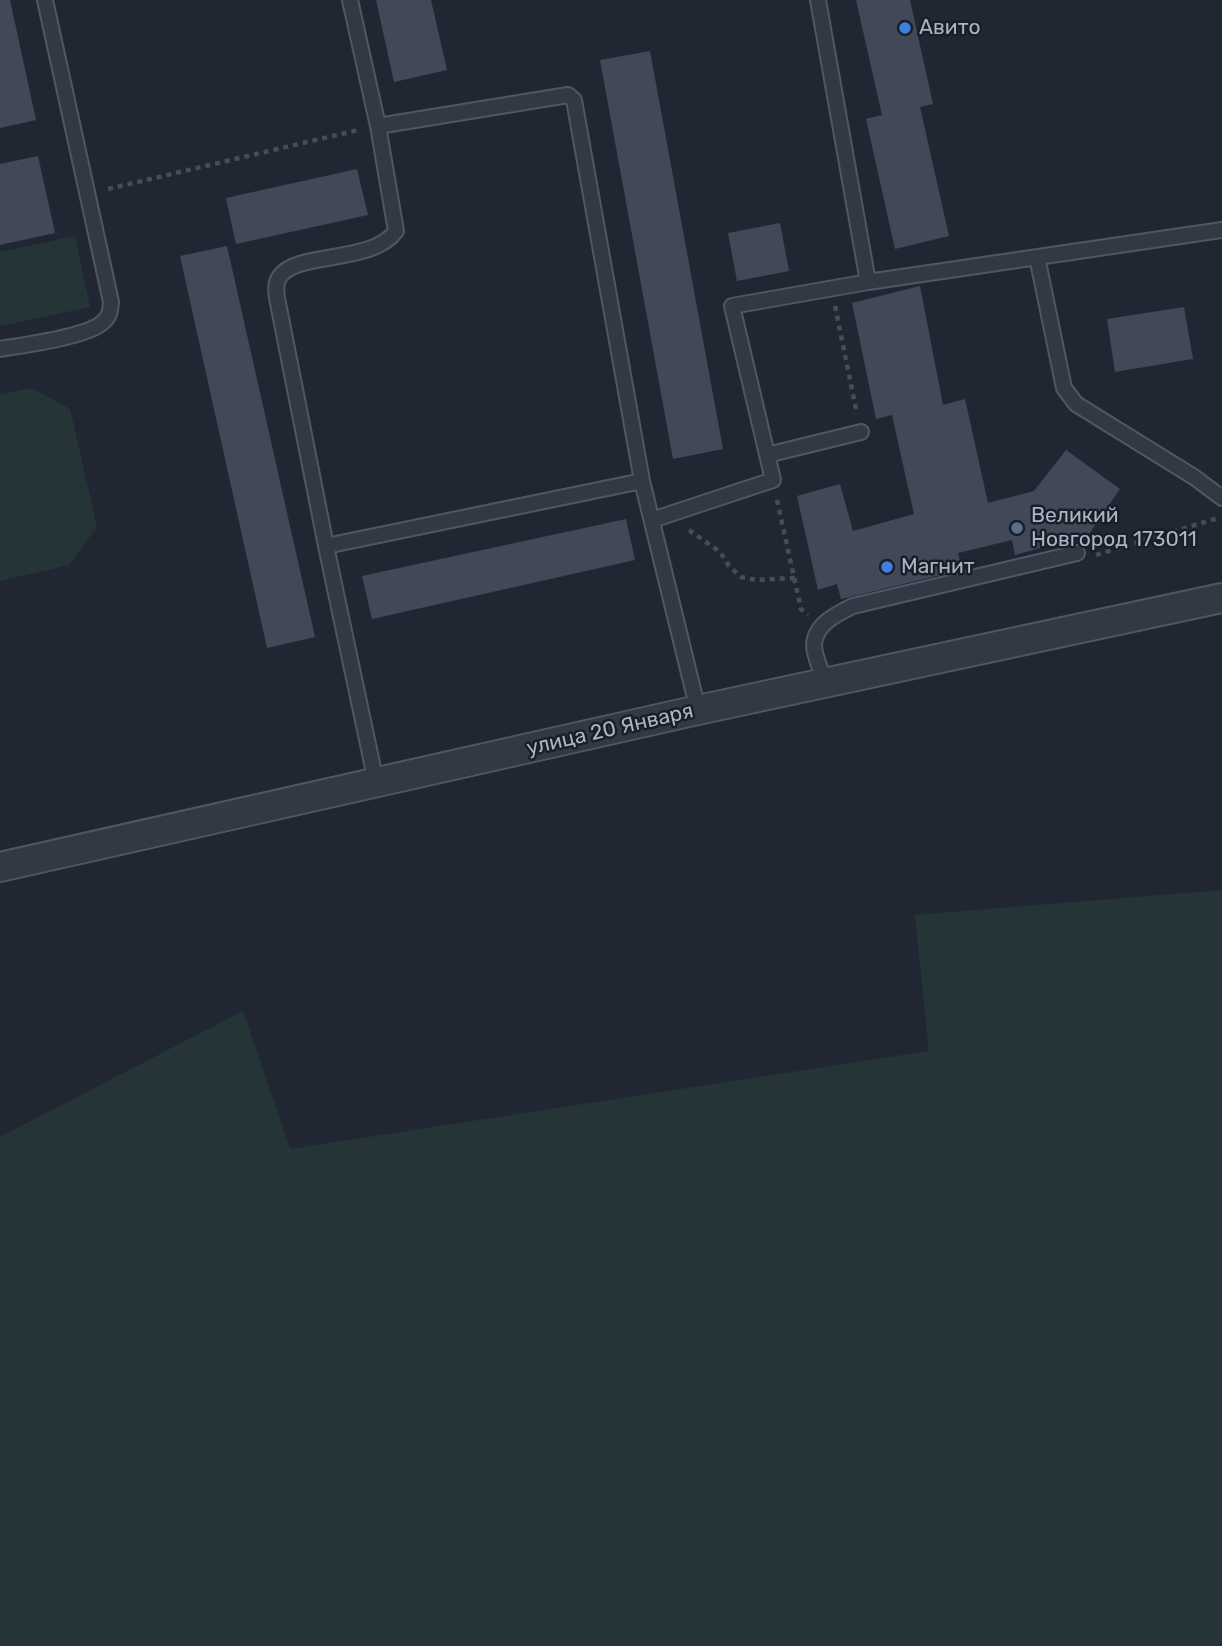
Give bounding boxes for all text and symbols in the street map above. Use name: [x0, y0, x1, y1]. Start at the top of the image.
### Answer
place label: Авито: [919, 15, 980, 41]
marker: Авито: [897, 20, 913, 36]
place label: Великий Новгород 173011: [1031, 503, 1197, 553]
marker: Великий Новгород 173011: [1009, 520, 1025, 536]
place label: Магнит: [901, 554, 975, 580]
marker: Магнит: [879, 559, 895, 575]
street label: улица 20 Января: [524, 699, 696, 761]

